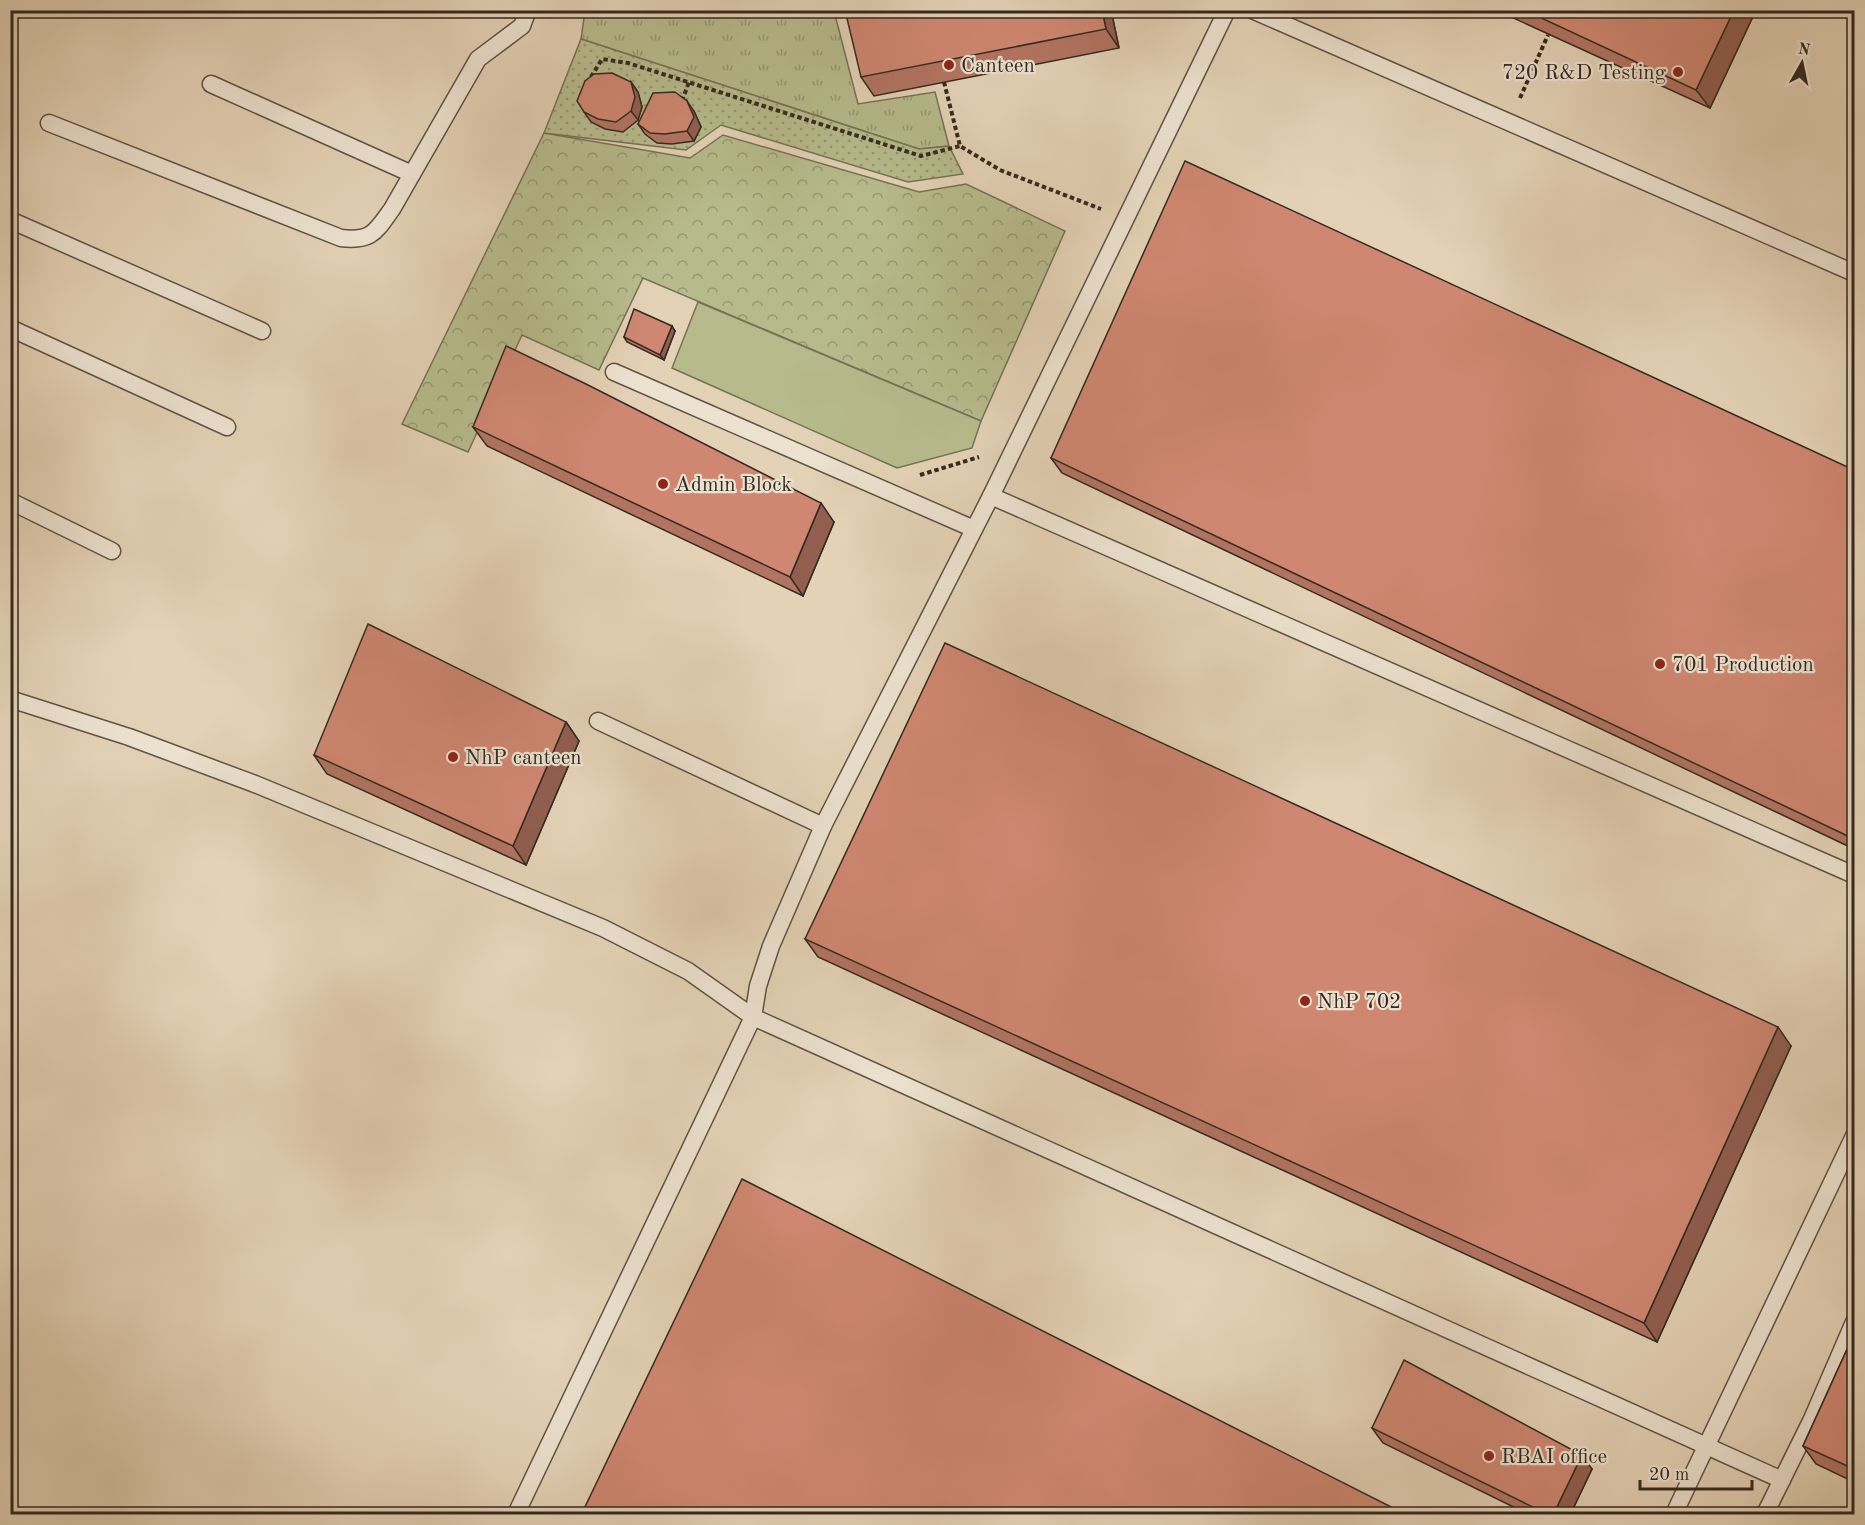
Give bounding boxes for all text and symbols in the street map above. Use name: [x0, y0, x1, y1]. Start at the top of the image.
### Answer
north arrow: [1772, 33, 1832, 93]
text: N: [1797, 41, 1812, 59]
place label: Canteen: [961, 56, 1035, 77]
marker: Canteen: [942, 58, 956, 72]
place label: 720 R&D Testing: [1502, 63, 1667, 84]
marker: 720 R&D Testing: [1671, 65, 1685, 79]
place label: Admin Block: [675, 475, 792, 496]
marker: Admin Block: [656, 477, 670, 491]
place label: 701 Production: [1672, 655, 1814, 676]
marker: 701 Production: [1653, 657, 1667, 671]
place label: NhP canteen: [465, 748, 582, 769]
marker: NhP canteen: [446, 750, 460, 764]
place label: NhP 702: [1317, 992, 1401, 1013]
marker: NhP 702: [1298, 994, 1312, 1008]
place label: RBAI office: [1501, 1447, 1607, 1468]
marker: RBAI office: [1482, 1449, 1496, 1463]
scale bar: [1640, 1453, 1752, 1491]
text: 20 m: [1649, 1466, 1689, 1484]

